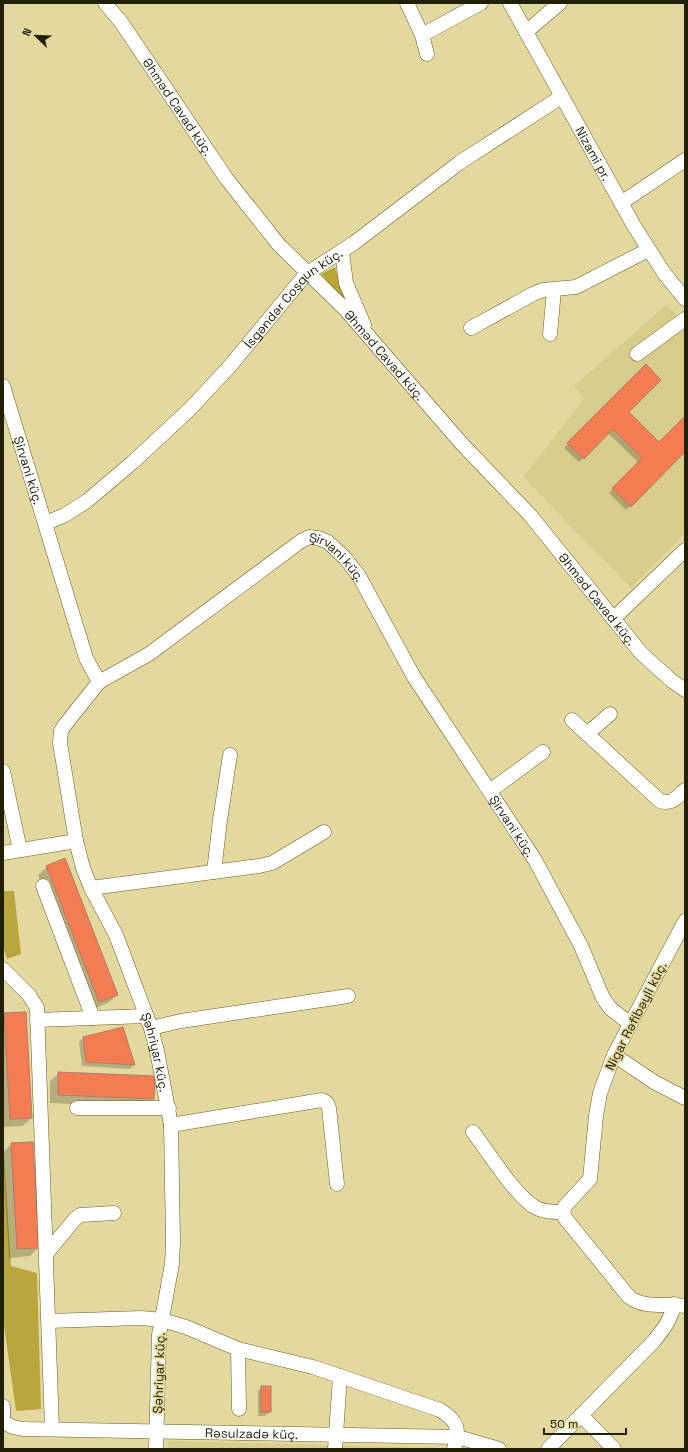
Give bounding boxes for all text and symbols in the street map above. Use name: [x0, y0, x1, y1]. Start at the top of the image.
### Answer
north arrow: [16, 16, 56, 56]
text: N: [19, 26, 35, 38]
street label: Əhməd Cavad küç.: [139, 55, 217, 159]
street label: Nizami pr.: [572, 123, 615, 183]
street label: İsgəndər Coşqun küç.: [240, 244, 346, 352]
street label: Əhməd Cavad küç.: [341, 306, 429, 404]
street label: Şirvani küç.: [10, 434, 47, 507]
street label: Şirvani küç.: [308, 529, 369, 585]
street label: Əhməd Cavad küç.: [555, 549, 640, 649]
street label: Şirvani küç.: [486, 792, 539, 860]
street label: Nigar Rəfibəyli küç.: [601, 959, 671, 1073]
street label: Şəhriyar küç.: [137, 1010, 173, 1093]
street label: Şəhriyar küç.: [149, 1332, 169, 1414]
scale bar: [544, 1410, 626, 1436]
text: 50 m: [550, 1416, 578, 1432]
street label: Rəsulzadə küç.: [205, 1424, 298, 1443]

